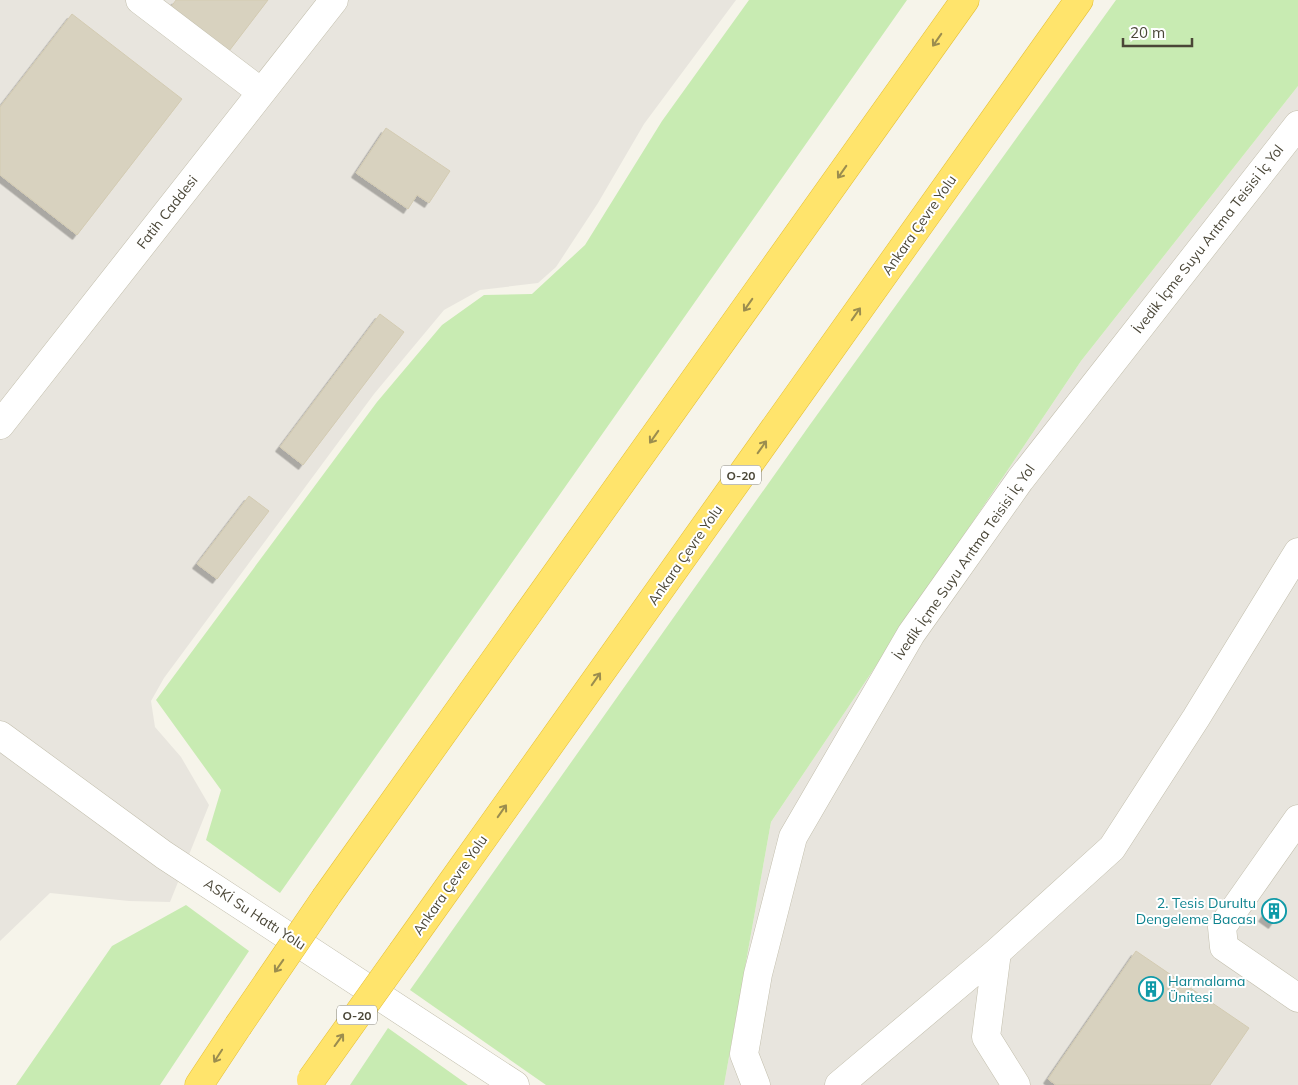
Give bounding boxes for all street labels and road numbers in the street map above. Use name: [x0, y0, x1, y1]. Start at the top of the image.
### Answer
street label: İvedik İçme Suyu Arıtma Teisisi İç Yol: [1129, 141, 1287, 337]
street label: Ankara Çevre Yolu: [878, 171, 960, 279]
street label: Fatih Caddesi: [133, 172, 201, 252]
street label: İvedik İçme Suyu Arıtma Teisisi İç Yol: [889, 461, 1039, 663]
road number: O-20: [721, 466, 761, 484]
street label: Ankara Çevre Yolu: [644, 501, 726, 609]
street label: Ankara Çevre Yolu: [409, 831, 491, 939]
street label: ASKİ Su Hattı Yolu: [201, 874, 309, 954]
road number: O-20: [337, 1006, 377, 1024]

